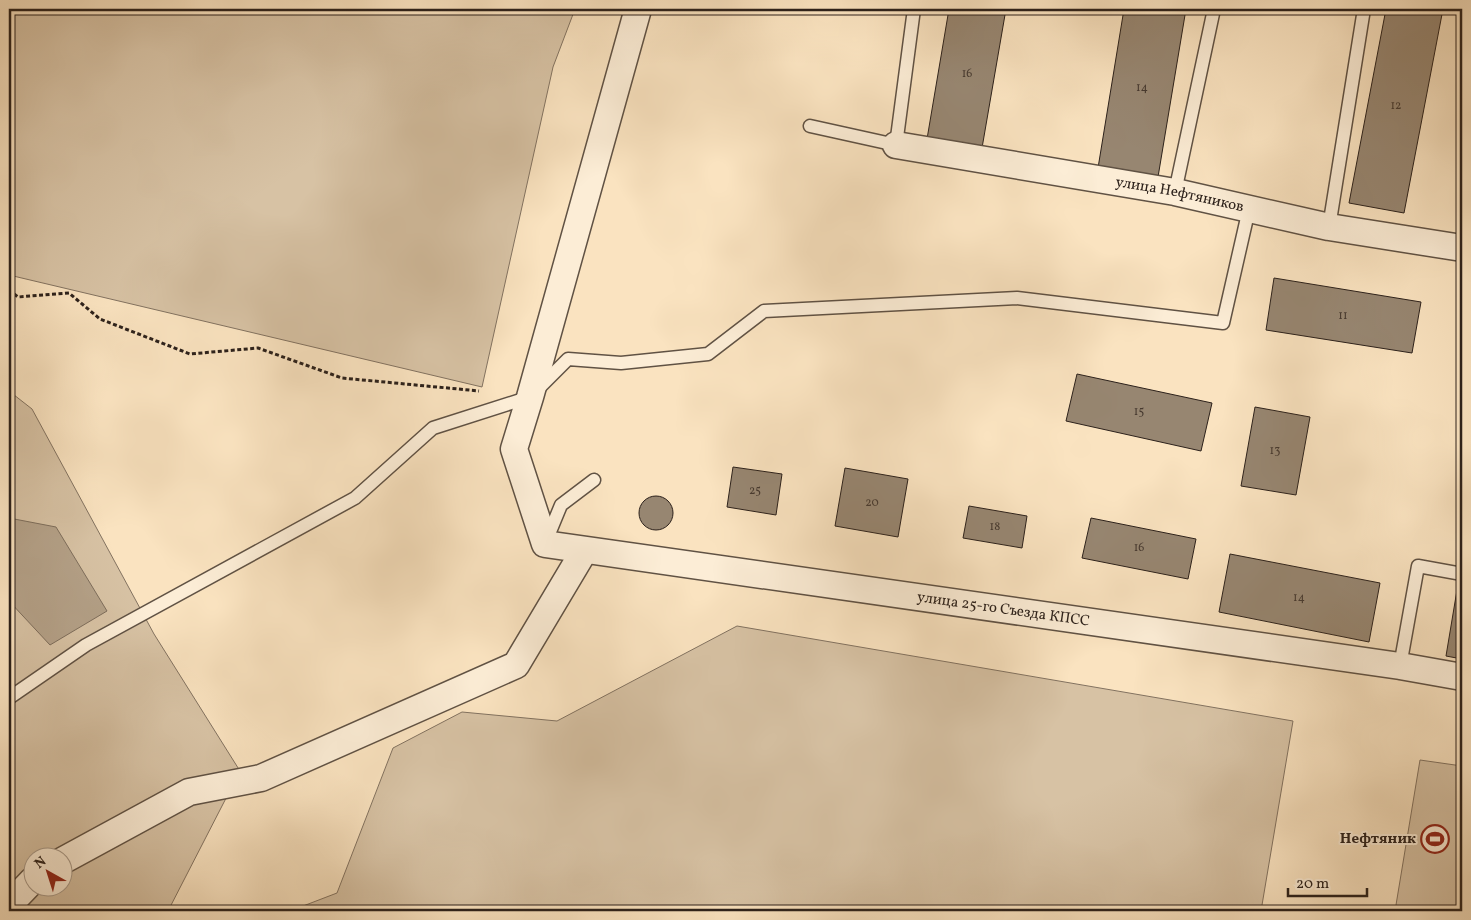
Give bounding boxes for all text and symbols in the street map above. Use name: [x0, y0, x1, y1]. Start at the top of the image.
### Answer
house number: 16: [962, 66, 972, 82]
house number: 14: [1136, 80, 1148, 96]
house number: 12: [1390, 98, 1402, 114]
street label: улица Нефтяников: [1114, 172, 1246, 218]
house number: 11: [1338, 308, 1348, 324]
house number: 15: [1134, 404, 1144, 420]
house number: 13: [1270, 443, 1280, 459]
house number: 25: [749, 483, 761, 499]
house number: 20: [865, 495, 879, 511]
house number: 18: [990, 519, 1000, 535]
house number: 16: [1134, 540, 1144, 556]
street label: улица 25-го Съезда КПСС: [916, 587, 1091, 632]
house number: 14: [1293, 590, 1305, 606]
sports icon: Нефтяник: [1420, 824, 1450, 854]
place label: Нефтяник: [1340, 829, 1416, 850]
north arrow: [22, 848, 72, 898]
text: N: [31, 852, 51, 874]
scale bar: [1288, 865, 1367, 897]
text: 20 m: [1296, 874, 1329, 895]

